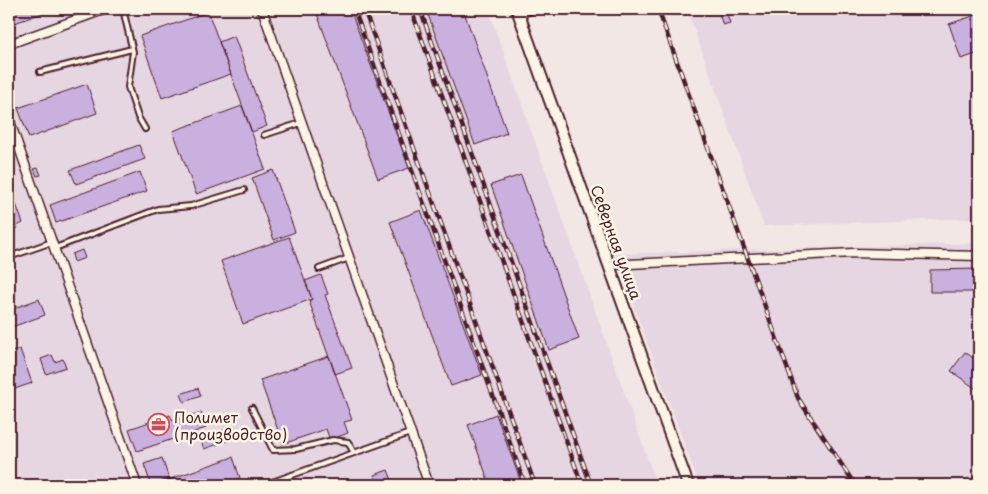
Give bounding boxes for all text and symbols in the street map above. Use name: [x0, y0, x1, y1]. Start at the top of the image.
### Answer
street label: Северная улица: [586, 181, 649, 303]
place label: Полимет (производство): [174, 405, 287, 445]
office icon: Полимет (производство): [146, 413, 170, 437]

